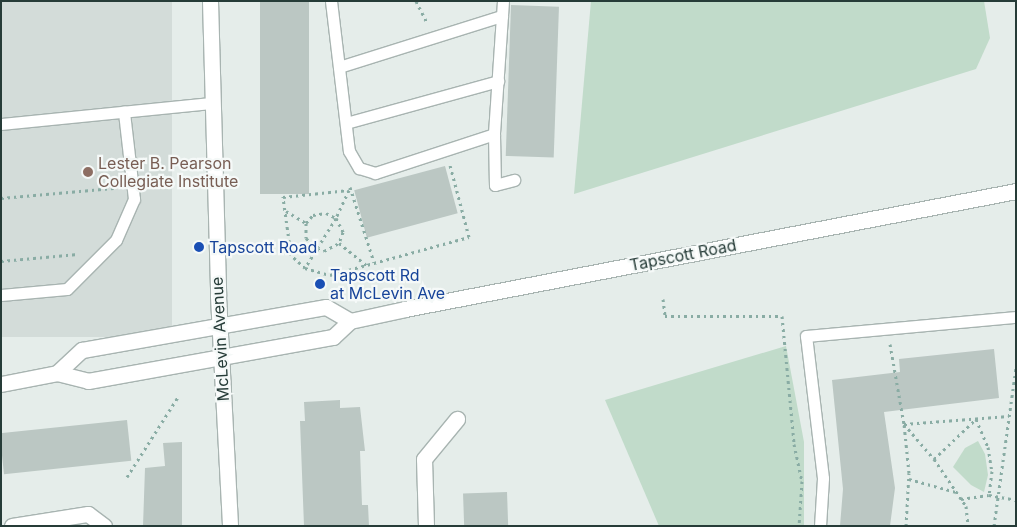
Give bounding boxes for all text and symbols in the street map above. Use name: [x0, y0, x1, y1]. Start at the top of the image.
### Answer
place label: Lester B. Pearson Collegiate Institute: [98, 153, 238, 191]
marker: Lester B. Pearson Collegiate Institute: [82, 166, 94, 178]
street label: Tapscott Road: [628, 235, 738, 275]
place label: Tapscott Road: [209, 237, 317, 257]
marker: Tapscott Road: [193, 241, 205, 253]
place label: Tapscott Rd at McLevin Ave: [330, 265, 445, 303]
street label: McLevin Avenue: [207, 276, 233, 402]
marker: Tapscott Rd at McLevin Ave: [314, 278, 326, 290]

